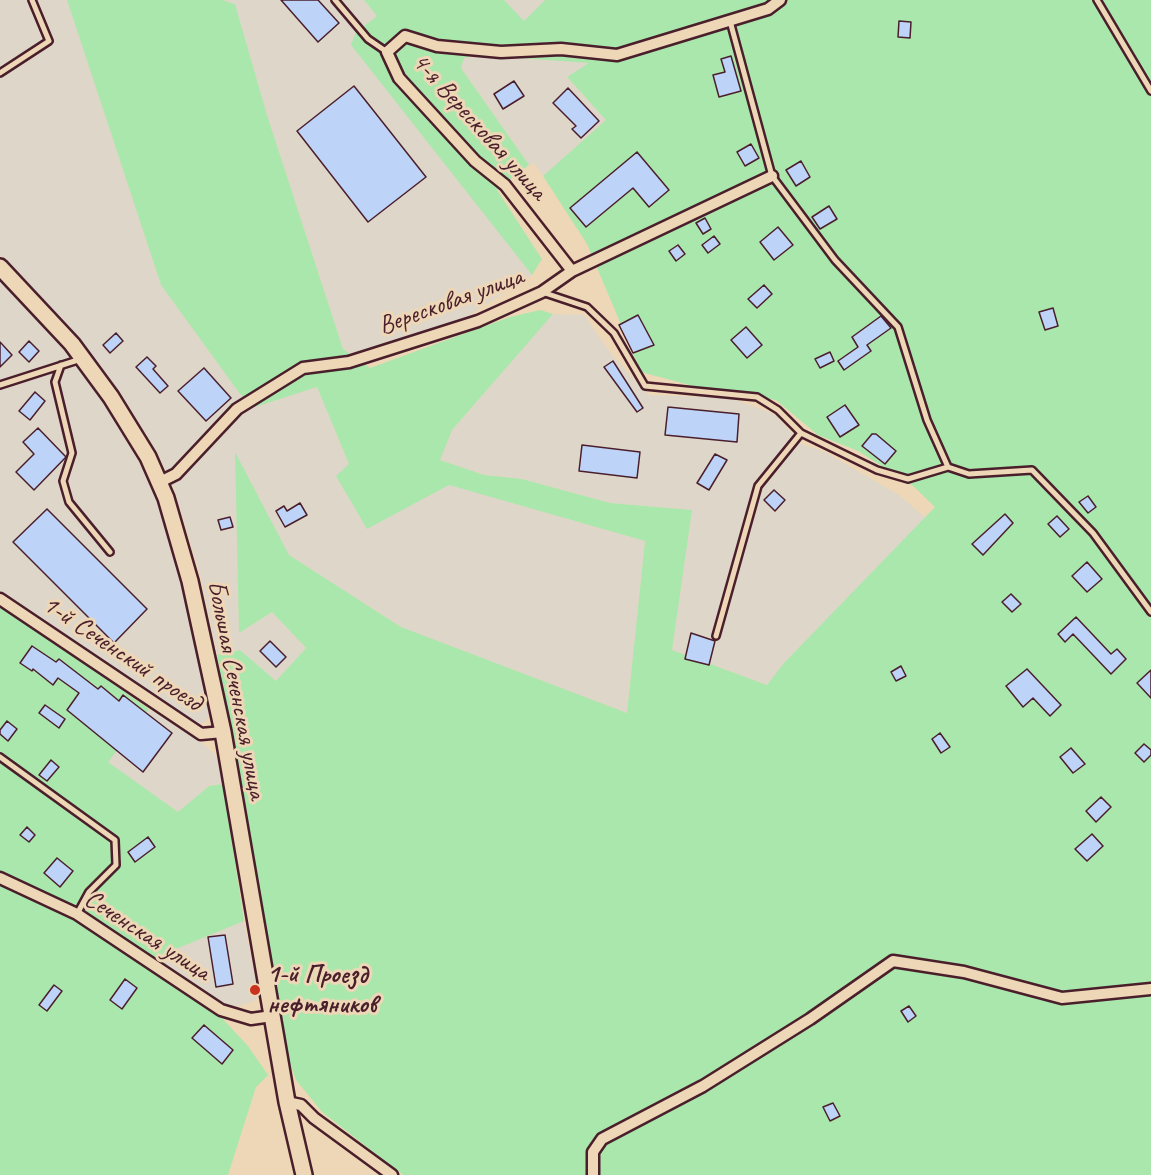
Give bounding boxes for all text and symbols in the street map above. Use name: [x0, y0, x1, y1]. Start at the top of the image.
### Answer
street label: 4-я Вересковая улица: [405, 47, 553, 207]
street label: Вересковая улица: [375, 261, 527, 343]
street label: Большая Сеченская улица: [200, 578, 272, 802]
street label: 1-й Сеченский проезд: [36, 589, 208, 719]
street label: Сеченская улица: [78, 884, 216, 988]
place label: 1-й Проезд нефтяников: [267, 959, 377, 1020]
marker: 1-й Проезд нефтяников: [248, 983, 262, 997]

